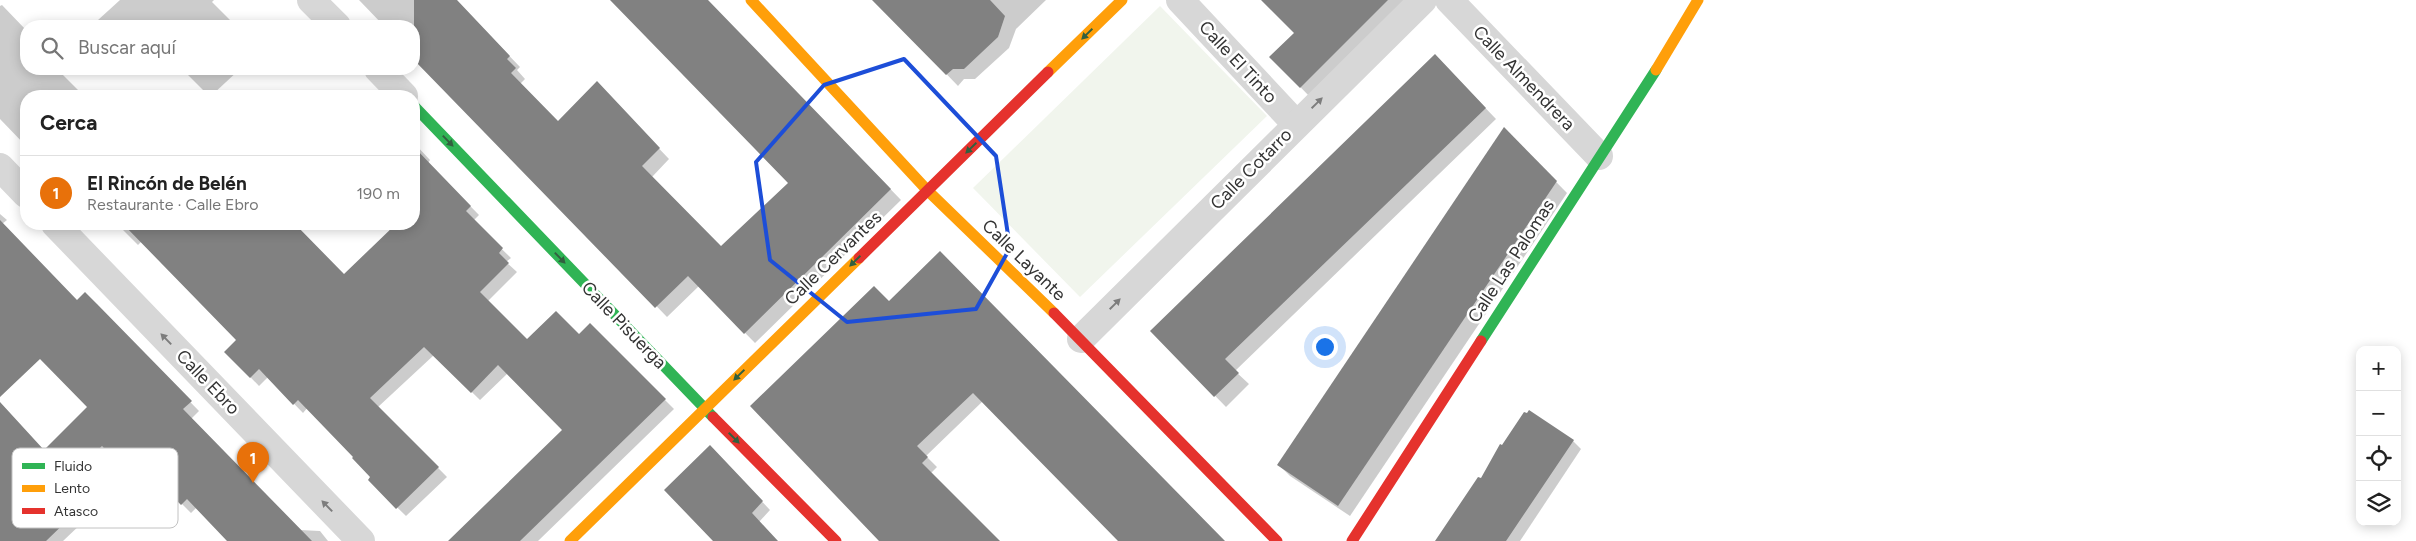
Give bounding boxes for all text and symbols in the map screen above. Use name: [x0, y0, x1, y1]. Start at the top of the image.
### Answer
street label: Calle El Tinto: [1194, 16, 1282, 108]
search box: [20, 20, 420, 75]
street label: Calle Almendrera: [1468, 21, 1580, 135]
one-way arrow: [1081, 28, 1093, 40]
icon: search: [38, 34, 66, 62]
text: Buscar aquí: [78, 36, 176, 59]
one-way arrow: [1311, 97, 1323, 109]
text: Cerca: [40, 110, 97, 135]
street label: Calle Cotarro: [1206, 124, 1296, 214]
one-way arrow: [442, 135, 454, 147]
one-way arrow: [965, 141, 977, 153]
text: El Rincón de Belén: [87, 172, 247, 195]
text: 1: [53, 184, 59, 203]
text: 190 m: [357, 184, 400, 203]
text: Restaurante · Calle Ebro: [87, 195, 258, 214]
street label: Calle Las Palomas: [1463, 195, 1559, 327]
street label: Calle Cervantes: [780, 206, 886, 310]
street label: Calle Layante: [978, 215, 1071, 305]
one-way arrow: [554, 252, 566, 264]
one-way arrow: [849, 255, 861, 267]
street label: Calle Pisuerga: [577, 277, 671, 373]
one-way arrow: [1109, 298, 1121, 310]
one-way arrow: [160, 333, 172, 345]
your location: [1312, 334, 1338, 360]
street label: Calle Ebro: [172, 345, 244, 419]
map controls: [2356, 346, 2401, 526]
button: +: [2356, 346, 2401, 391]
one-way arrow: [733, 369, 745, 381]
button: −: [2356, 391, 2401, 436]
one-way arrow: [728, 432, 740, 444]
button: locate: [2356, 436, 2401, 481]
pin: 1: [237, 442, 269, 483]
legend: [12, 448, 178, 528]
text: Fluido: [54, 458, 92, 475]
text: Lento: [54, 480, 90, 497]
button: layers: [2356, 481, 2401, 526]
one-way arrow: [321, 500, 333, 512]
text: Atasco: [54, 503, 98, 520]

